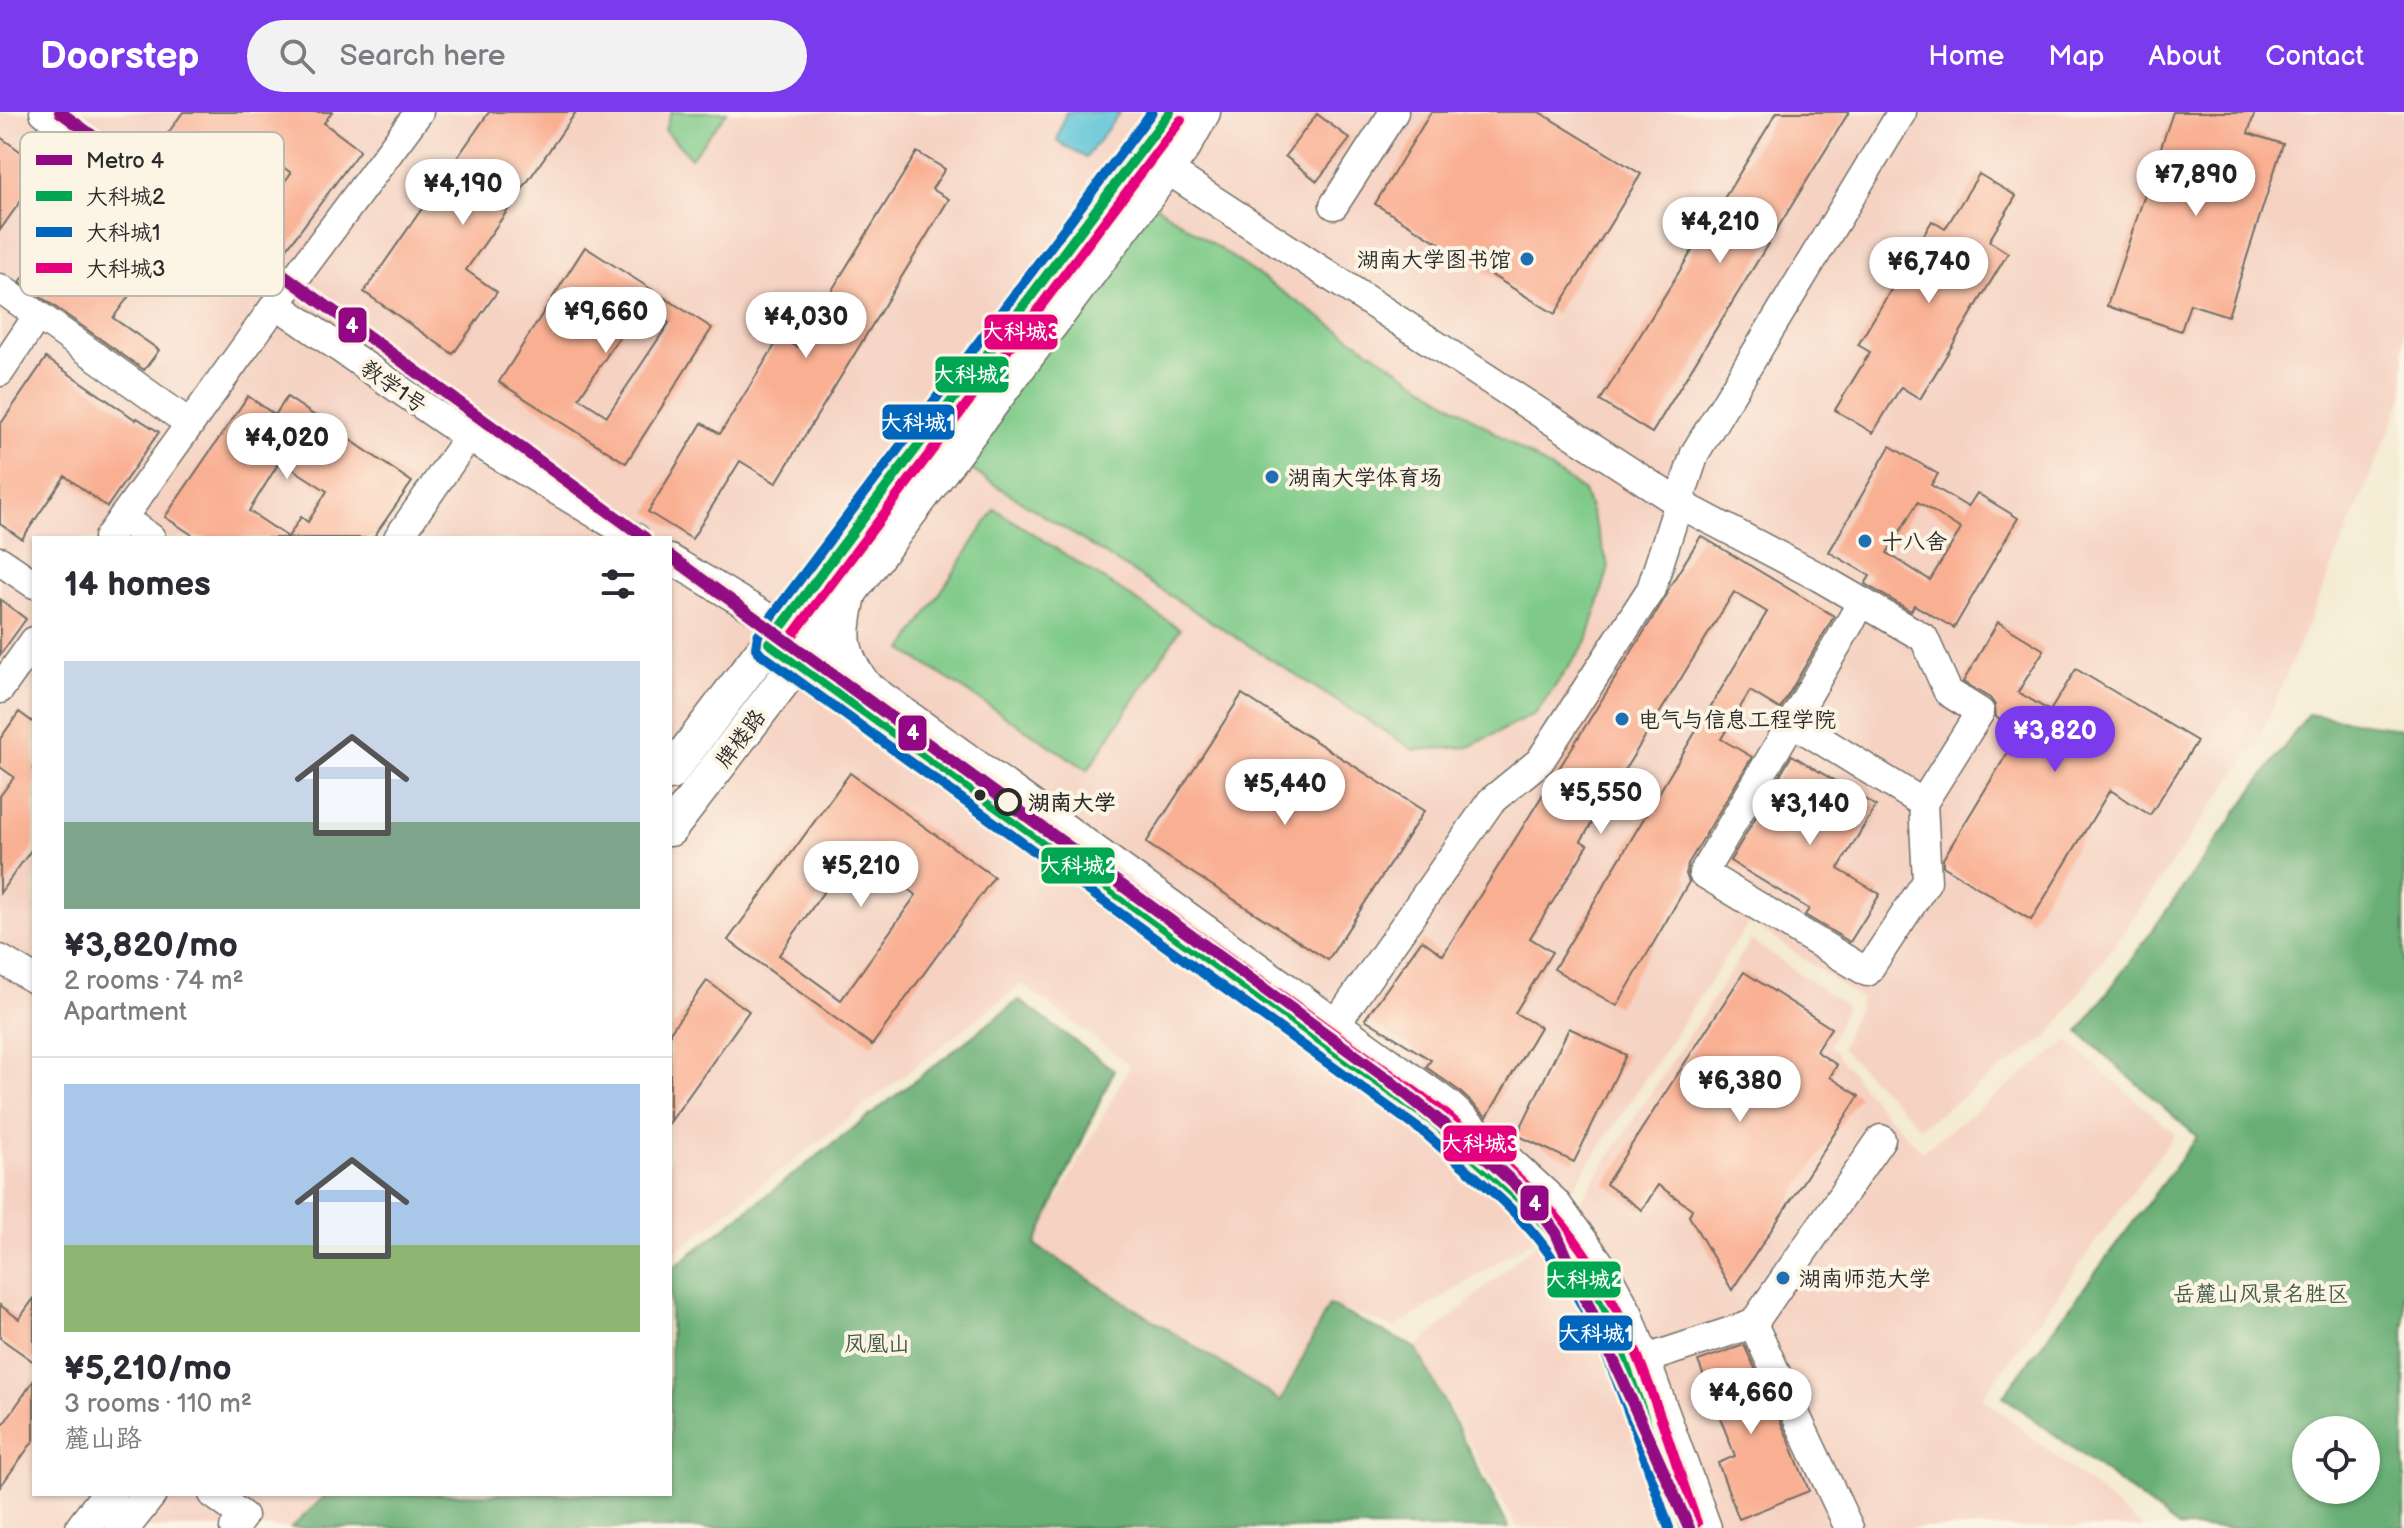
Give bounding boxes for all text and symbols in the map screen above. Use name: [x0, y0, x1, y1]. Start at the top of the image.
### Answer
search box: [247, 20, 807, 92]
text: Doorstep: [40, 34, 199, 79]
icon: search: [275, 34, 319, 78]
text: Search here: [339, 38, 506, 74]
text: Home: [1928, 40, 2004, 73]
text: Map: [2048, 40, 2105, 73]
text: About: [2149, 40, 2221, 73]
text: Contact: [2265, 40, 2364, 73]
legend: [20, 132, 284, 296]
text: Metro 4: [86, 148, 165, 175]
pin: ¥7,890: [2131, 150, 2261, 218]
pin: ¥4,190: [398, 159, 528, 227]
text: ¥7,890: [2154, 160, 2238, 191]
text: ¥4,190: [423, 169, 503, 200]
text: 大科城2: [86, 184, 165, 211]
pin: ¥4,210: [1655, 197, 1785, 265]
text: ¥4,210: [1680, 207, 1760, 238]
text: 大科城1: [86, 220, 161, 247]
pin: ¥6,740: [1864, 237, 1994, 305]
place label: 湖南大学图书馆: [1357, 247, 1511, 274]
text: ¥6,740: [1887, 247, 1971, 278]
marker: 湖南大学图书馆: [1518, 250, 1536, 268]
text: 大科城3: [86, 256, 166, 283]
pin: ¥9,660: [541, 287, 671, 355]
pin: ¥4,030: [741, 292, 871, 360]
text: ¥9,660: [564, 297, 648, 328]
text: ¥4,030: [764, 302, 848, 333]
line badge: 4: [337, 306, 368, 344]
text: 4: [346, 313, 359, 340]
line badge: 大科城3: [983, 313, 1059, 351]
text: 大科城3: [982, 319, 1061, 346]
street label: 教学1号: [355, 355, 431, 420]
line badge: 大科城2: [934, 355, 1010, 394]
text: 大科城2: [932, 362, 1012, 389]
line badge: 大科城1: [881, 403, 956, 441]
text: 大科城1: [880, 410, 956, 437]
pin: ¥4,020: [222, 413, 352, 481]
text: ¥4,020: [245, 423, 329, 454]
place label: 湖南大学体育场: [1288, 465, 1442, 492]
marker: 湖南大学体育场: [1263, 468, 1281, 486]
place label: 十八舍: [1881, 529, 1947, 556]
marker: 十八舍: [1856, 532, 1874, 550]
icon: filters: [596, 562, 640, 606]
text: 14 homes: [64, 564, 211, 605]
street label: 牌楼路: [711, 704, 772, 773]
pin: ¥3,820: [1990, 706, 2120, 774]
place label: 电气与信息工程学院: [1638, 707, 1836, 734]
marker: 电气与信息工程学院: [1613, 710, 1631, 728]
icon: home: [280, 713, 424, 857]
line badge: 4: [897, 714, 928, 752]
text: ¥3,820: [2013, 716, 2097, 747]
text: 4: [907, 720, 920, 747]
pin: ¥5,440: [1220, 759, 1350, 827]
pin: ¥5,550: [1536, 768, 1666, 836]
text: ¥5,440: [1243, 769, 1327, 800]
text: ¥5,550: [1560, 778, 1642, 809]
pin: ¥3,140: [1745, 779, 1875, 847]
unlabelled marker: [972, 787, 988, 803]
marker: 湖南大学: [995, 789, 1021, 815]
text: ¥3,140: [1770, 789, 1850, 820]
place label: 湖南大学: [1028, 790, 1116, 817]
pin: ¥5,210: [796, 841, 926, 909]
line badge: 大科城2: [1040, 846, 1116, 885]
text: ¥5,210: [822, 851, 900, 882]
text: 大科城2: [1038, 853, 1118, 880]
text: ¥3,820/mo: [64, 925, 238, 966]
text: 2 rooms · 74 m²: [64, 966, 244, 997]
text: Apartment: [64, 997, 187, 1028]
pin: ¥6,380: [1675, 1056, 1805, 1124]
text: ¥6,380: [1698, 1066, 1782, 1097]
line badge: 大科城3: [1442, 1124, 1518, 1163]
text: 大科城3: [1441, 1131, 1520, 1158]
icon: home: [280, 1136, 424, 1280]
line badge: 4: [1519, 1184, 1550, 1222]
text: 4: [1529, 1191, 1542, 1218]
line badge: 大科城2: [1546, 1260, 1622, 1299]
place label: 湖南师范大学: [1799, 1266, 1931, 1293]
text: 大科城2: [1544, 1267, 1624, 1294]
marker: 湖南师范大学: [1774, 1269, 1792, 1287]
park label: 岳麓山风景名胜区: [2173, 1281, 2349, 1308]
line badge: 大科城1: [1558, 1314, 1634, 1352]
text: 大科城1: [1558, 1321, 1634, 1348]
park label: 凤凰山: [844, 1331, 910, 1358]
text: ¥5,210/mo: [64, 1348, 232, 1389]
pin: ¥4,660: [1686, 1368, 1816, 1436]
text: ¥4,660: [1709, 1378, 1793, 1409]
text: 3 rooms · 110 m²: [64, 1389, 252, 1420]
map controls: [2292, 1416, 2380, 1504]
button: locate: [2292, 1416, 2380, 1504]
text: 麓山路: [64, 1424, 142, 1455]

